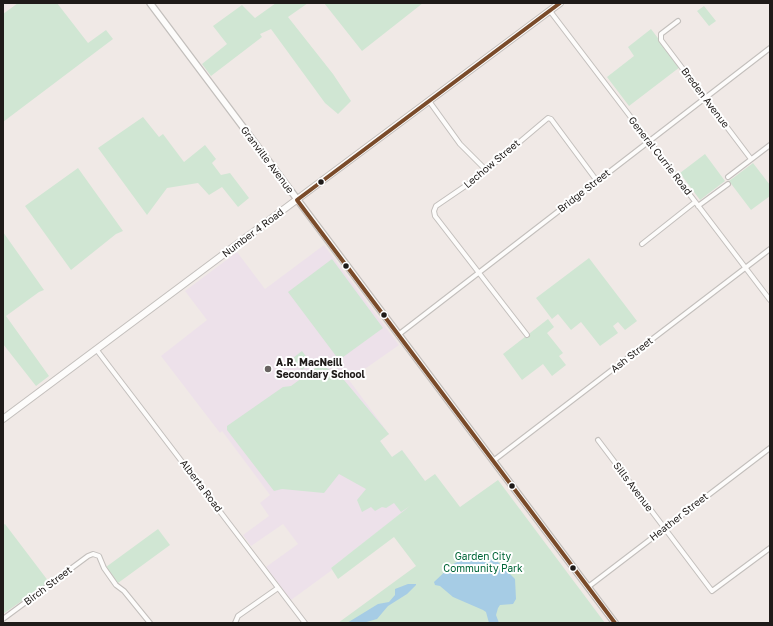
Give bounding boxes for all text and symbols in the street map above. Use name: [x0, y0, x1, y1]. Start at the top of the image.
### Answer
street label: Breden Avenue: [678, 66, 732, 130]
street label: General Currie Road: [626, 114, 694, 198]
street label: Granville Avenue: [238, 124, 296, 196]
street label: Lechow Street: [462, 137, 522, 191]
street label: Bridge Street: [555, 167, 613, 215]
unlabelled marker: [316, 177, 326, 187]
street label: Number 4 Road: [220, 206, 286, 260]
unlabelled marker: [341, 261, 351, 271]
unlabelled marker: [379, 310, 389, 320]
street label: Ash Street: [609, 335, 655, 375]
place label: A.R. MacNeill Secondary School: [276, 357, 365, 380]
marker: A.R. MacNeill Secondary School: [263, 364, 273, 374]
street label: Alberta Road: [177, 457, 225, 515]
street label: Sills Avenue: [611, 460, 655, 514]
unlabelled marker: [507, 481, 517, 491]
street label: Heather Street: [647, 490, 711, 544]
park label: Garden City Community Park: [443, 551, 523, 574]
unlabelled marker: [568, 563, 578, 573]
street label: Birch Street: [22, 564, 74, 608]

